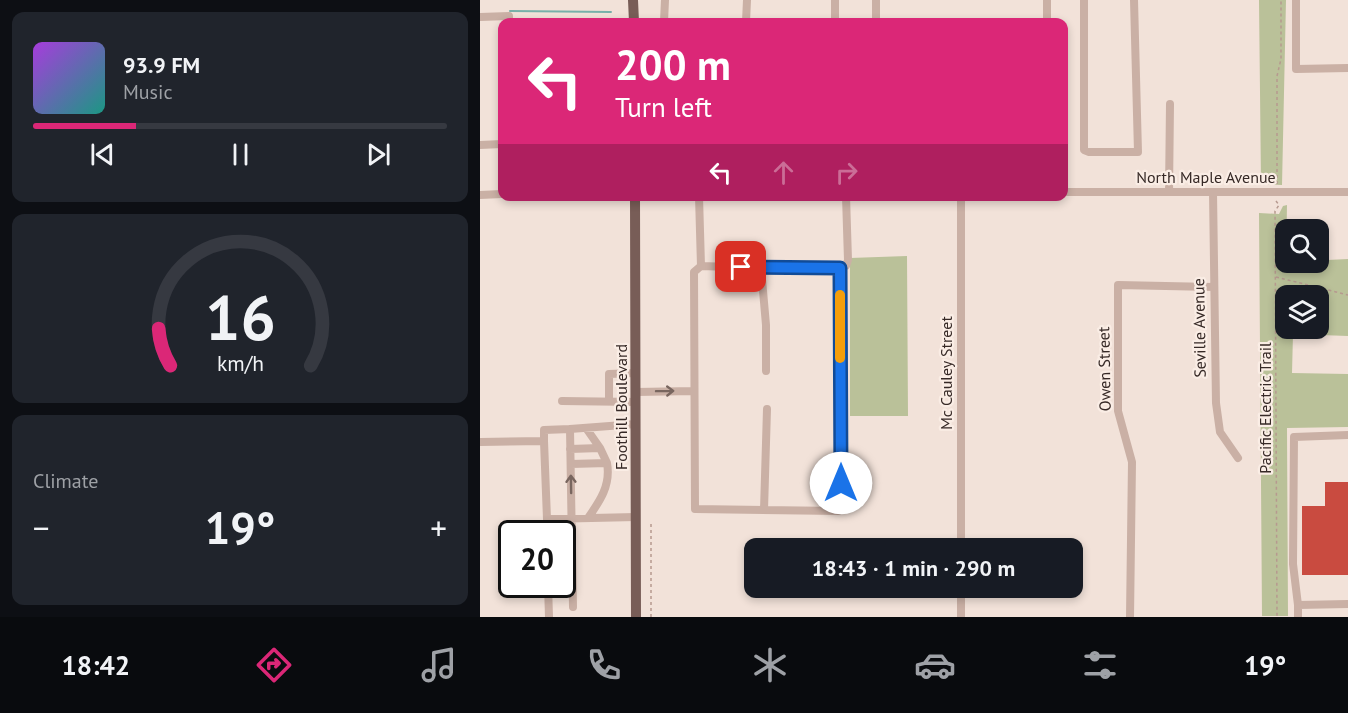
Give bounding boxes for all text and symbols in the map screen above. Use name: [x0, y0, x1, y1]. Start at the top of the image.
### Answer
text: 200 m: [615, 37, 731, 92]
icon: left: [516, 42, 594, 120]
text: 93.9 FM: [123, 51, 200, 79]
text: Music: [123, 79, 172, 105]
text: Turn left: [615, 90, 712, 124]
icon: previous: [86, 138, 119, 171]
icon: pause: [224, 138, 257, 171]
icon: next: [362, 138, 395, 171]
icon: left: [704, 156, 737, 189]
icon: ahead: [767, 156, 800, 189]
icon: right: [830, 156, 863, 189]
street label: North Maple Avenue: [1136, 167, 1276, 187]
map controls: [1275, 219, 1329, 339]
button: search: [1275, 219, 1329, 273]
pin: [715, 241, 766, 292]
icon: arrive: [724, 250, 757, 283]
text: 16: [205, 276, 275, 357]
street label: Seville Avenue: [1188, 278, 1210, 378]
button: layers: [1275, 285, 1329, 339]
street label: Mc Cauley Street: [936, 316, 956, 430]
street label: Owen Street: [1093, 326, 1115, 411]
street label: Pacific Electric Trail: [1255, 342, 1275, 474]
street label: Foothill Boulevard: [611, 344, 631, 470]
text: km/h: [216, 349, 263, 377]
one-way arrow: [655, 385, 675, 397]
position arrow: [809, 451, 873, 515]
text: Climate: [33, 468, 99, 494]
one-way arrow: [565, 474, 577, 494]
text: 19°: [205, 498, 275, 556]
text: −: [33, 506, 50, 549]
text: +: [430, 506, 447, 549]
speed limit sign: 20: [498, 520, 576, 598]
text: 18:43 · 1 min · 290 m: [812, 554, 1015, 582]
icon: directions: [253, 644, 295, 686]
icon: music: [418, 644, 460, 686]
icon: phone: [583, 644, 625, 686]
icon: climate: [749, 644, 791, 686]
icon: car: [914, 644, 956, 686]
icon: filters: [1079, 644, 1121, 686]
text: 18:42: [62, 648, 130, 682]
text: 19°: [1244, 648, 1286, 682]

